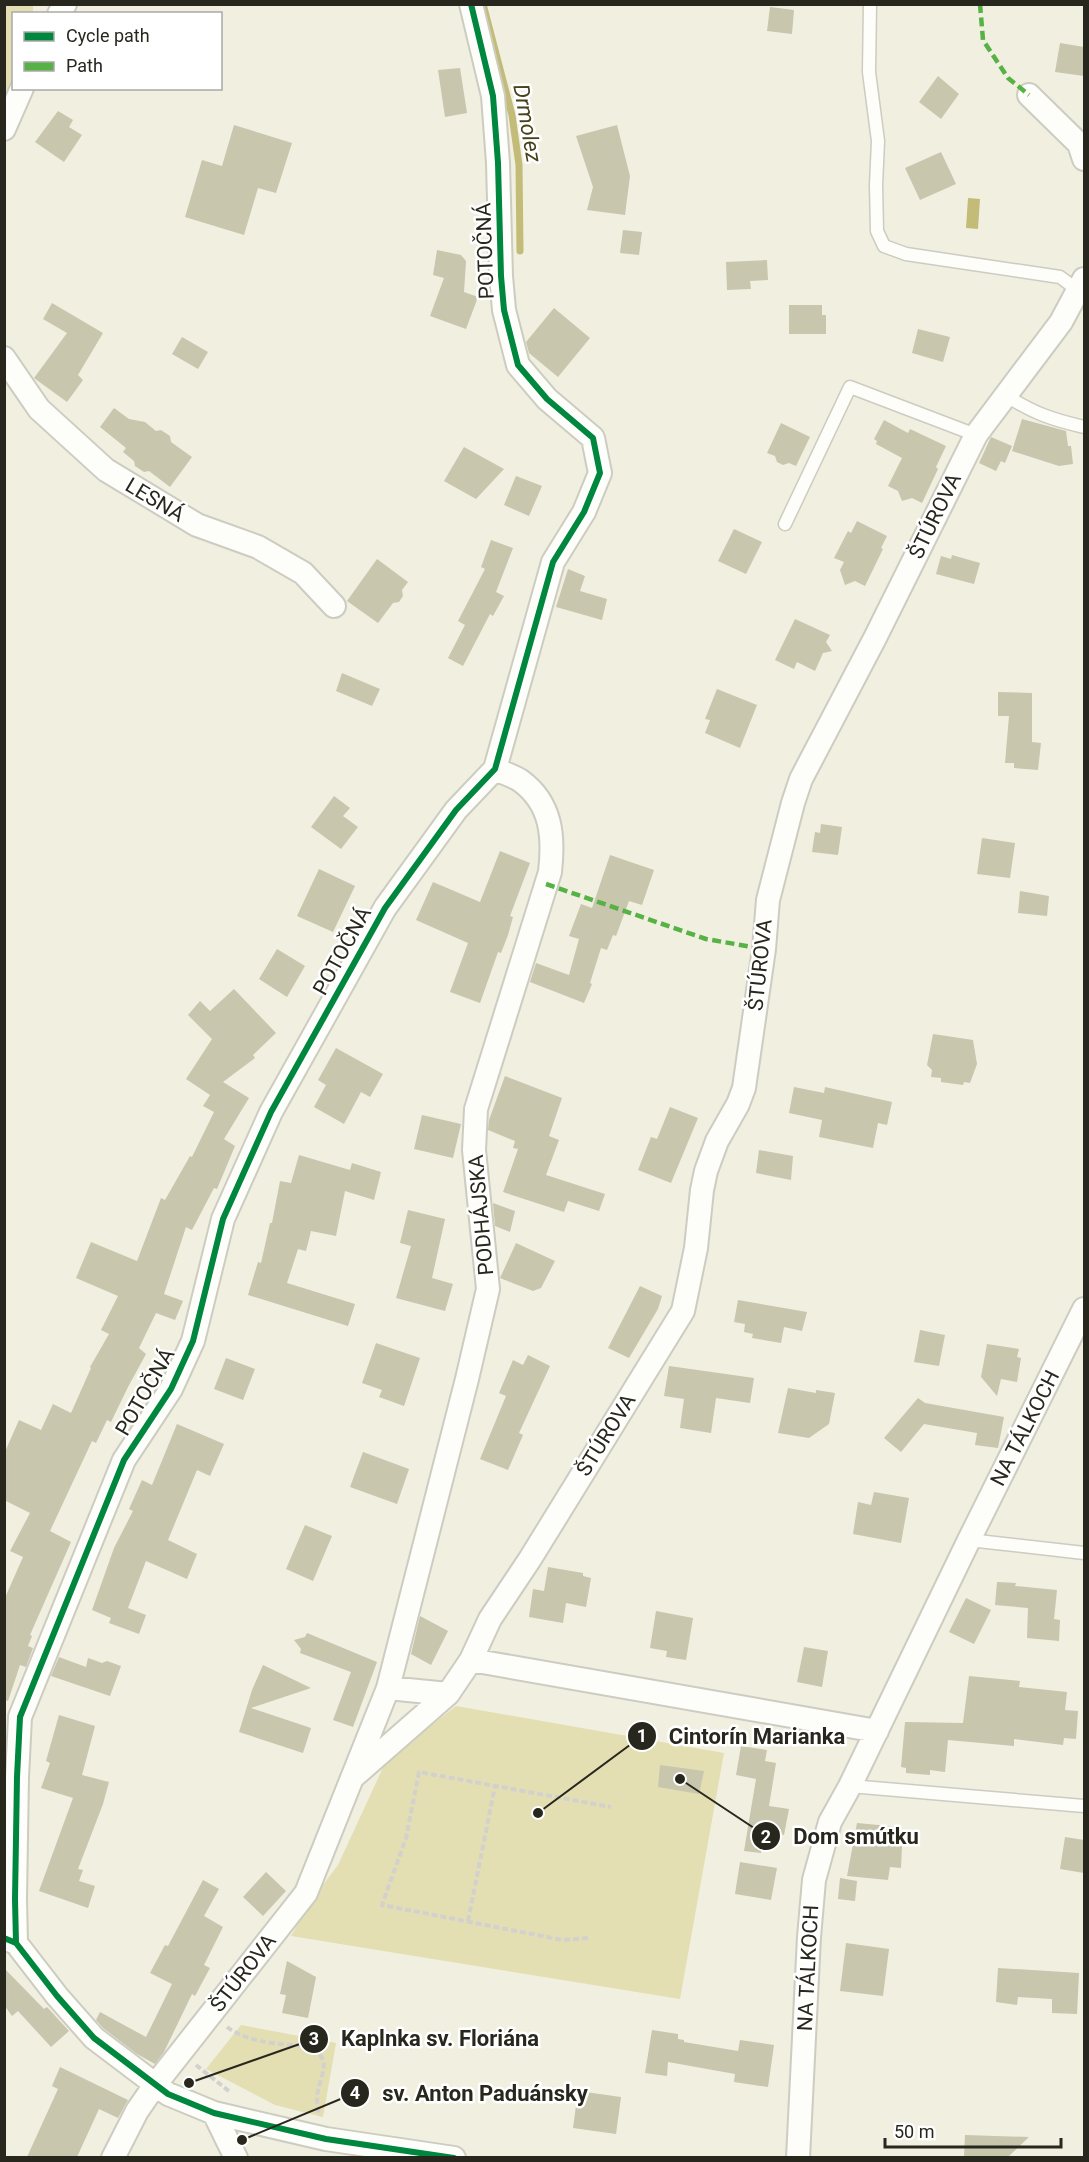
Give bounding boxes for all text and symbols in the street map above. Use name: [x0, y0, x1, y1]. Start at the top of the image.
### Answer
legend: [12, 12, 222, 90]
text: Cycle path: [66, 25, 150, 46]
text: Path: [66, 55, 103, 76]
water label: Drmolez: [508, 82, 547, 165]
street label: POTOČNÁ: [471, 202, 499, 300]
street label: ŠTÚROVA: [904, 469, 966, 563]
street label: LESNÁ: [121, 473, 189, 527]
street label: POTOČNÁ: [308, 903, 376, 999]
street label: ŠTÚROVA: [743, 918, 777, 1012]
street label: PODHÁJSKA: [464, 1153, 498, 1276]
street label: POTOČNÁ: [110, 1344, 180, 1440]
street label: NA TÁLKOCH: [986, 1366, 1064, 1490]
street label: ŠTÚROVA: [571, 1389, 641, 1480]
callout: Cintorín Marianka: [627, 1716, 857, 1756]
text: Cintorín Marianka: [669, 1724, 845, 1749]
text: 1: [637, 1725, 647, 1746]
callout: Dom smútku: [751, 1816, 930, 1856]
text: Dom smútku: [793, 1824, 919, 1849]
text: 2: [761, 1826, 771, 1847]
street label: NA TÁLKOCH: [793, 1904, 823, 2032]
street label: ŠTÚROVA: [205, 1929, 281, 2017]
callout: Kaplnka sv. Floriána: [299, 2019, 551, 2059]
text: Kaplnka sv. Floriána: [341, 2026, 539, 2051]
text: 3: [309, 2028, 319, 2049]
callout: sv. Anton Paduánsky: [340, 2073, 600, 2113]
text: sv. Anton Paduánsky: [382, 2081, 589, 2106]
text: 4: [350, 2082, 360, 2103]
scale bar: [885, 2111, 1060, 2149]
text: 50 m: [894, 2121, 934, 2142]

